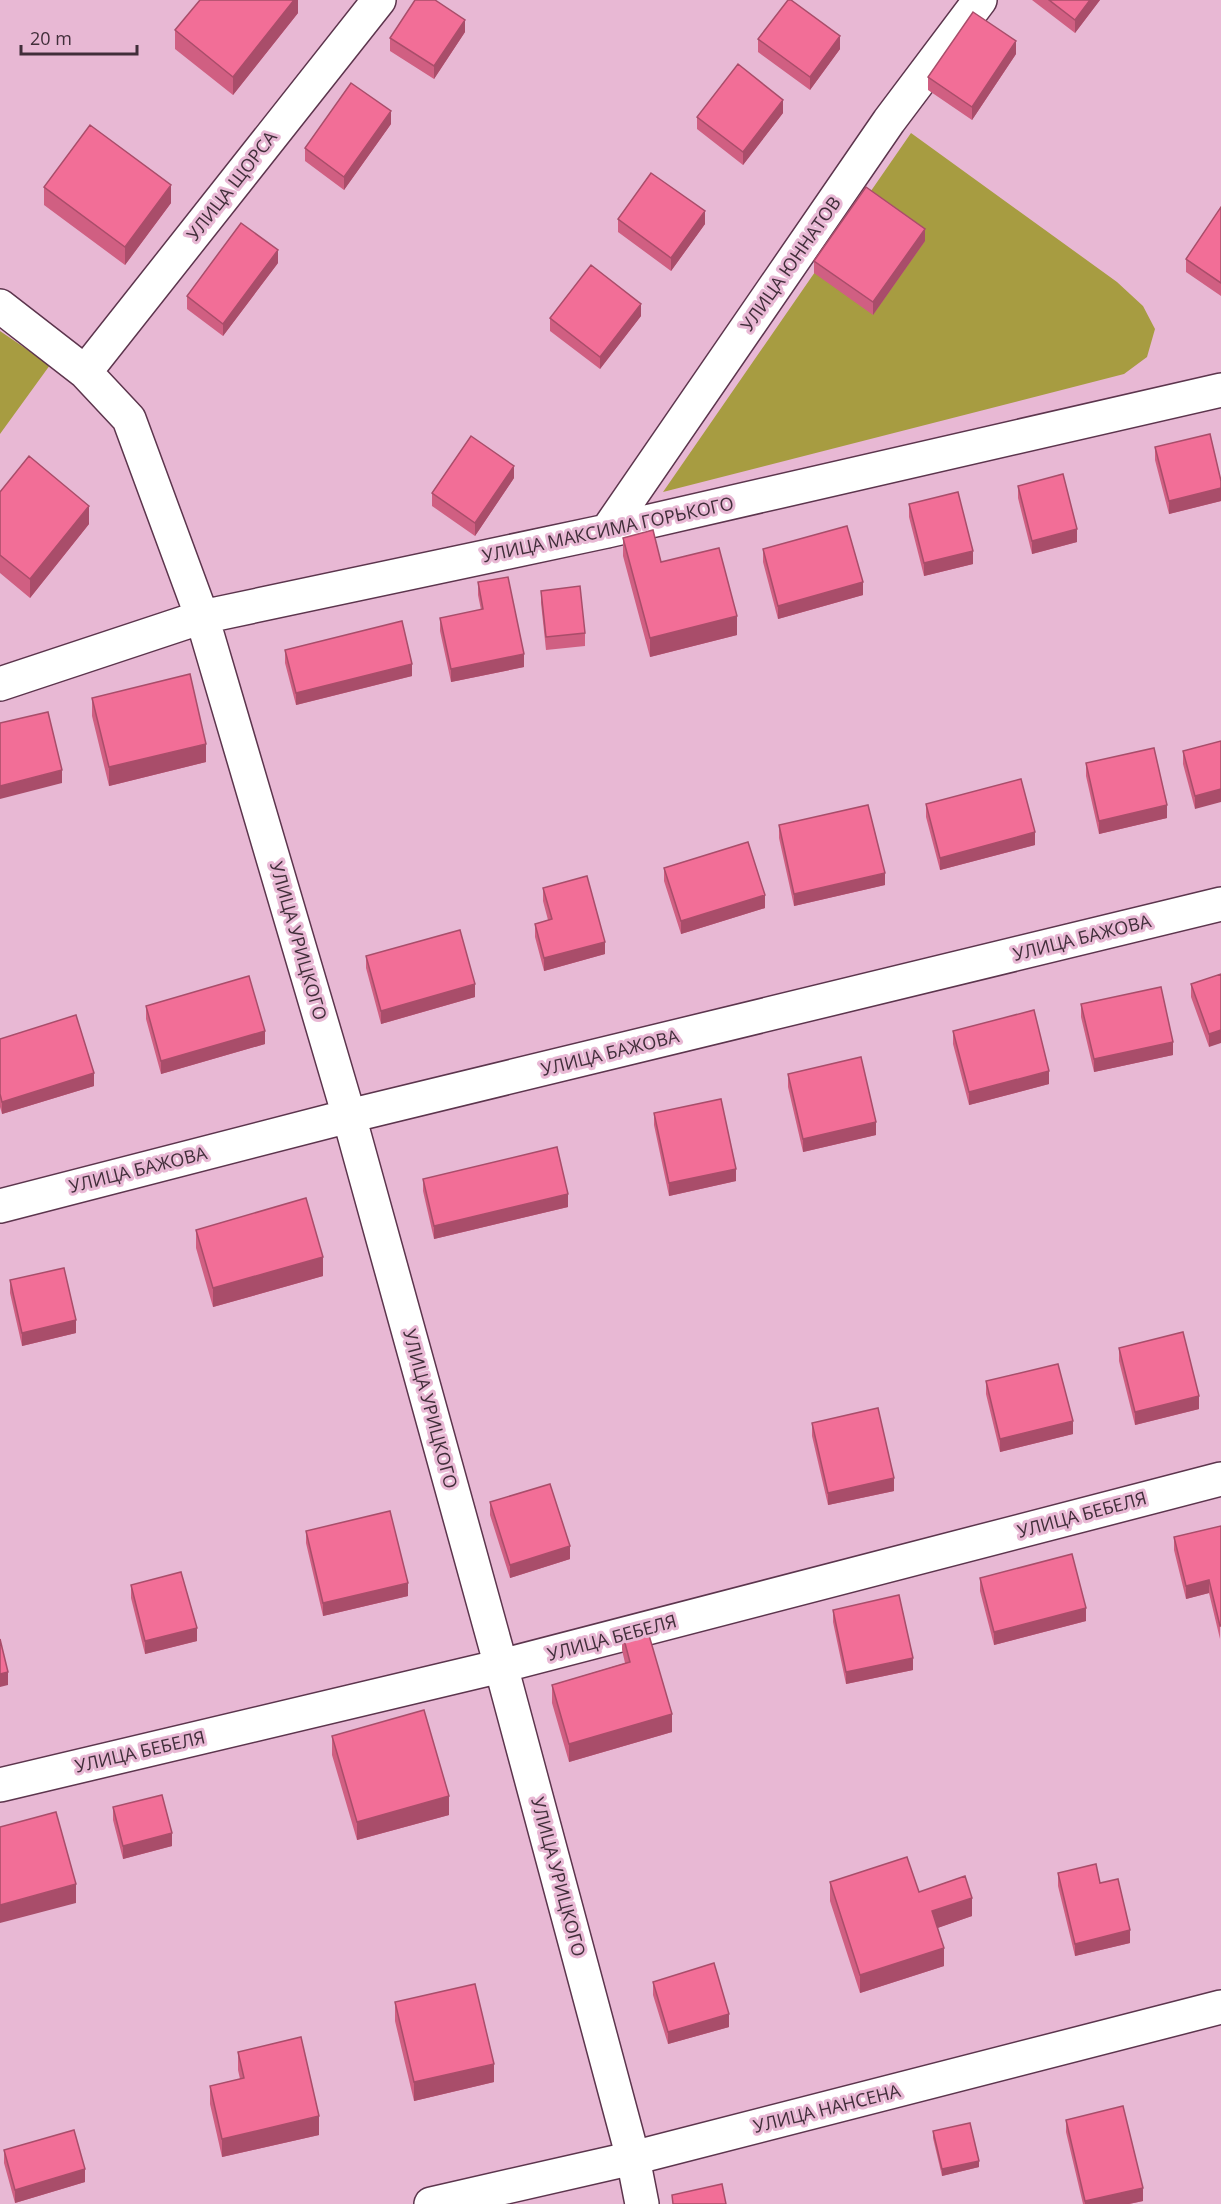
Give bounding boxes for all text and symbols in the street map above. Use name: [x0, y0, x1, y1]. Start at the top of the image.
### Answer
scale bar: [21, 18, 136, 56]
text: 20 m: [30, 26, 72, 50]
street label: УЛИЦА ЩОРСА: [181, 125, 282, 245]
street label: УЛИЦА ЮННАТОВ: [735, 191, 846, 335]
street label: УЛИЦА МАКСИМА ГОРЬКОГО: [480, 491, 736, 567]
street label: УЛИЦА УРИЦКОГО: [265, 859, 333, 1023]
street label: УЛИЦА БАЖОВА: [1010, 908, 1154, 966]
street label: УЛИЦА БАЖОВА: [538, 1023, 682, 1081]
street label: УЛИЦА БАЖОВА: [66, 1140, 210, 1198]
street label: УЛИЦА УРИЦКОГО: [398, 1326, 464, 1491]
street label: УЛИЦА БЕБЕЛЯ: [1014, 1485, 1149, 1543]
street label: УЛИЦА БЕБЕЛЯ: [544, 1608, 679, 1666]
street label: УЛИЦА БЕБЕЛЯ: [72, 1724, 207, 1778]
street label: УЛИЦА УРИЦКОГО: [526, 1794, 592, 1959]
street label: УЛИЦА НАНСЕНА: [751, 2078, 903, 2138]

